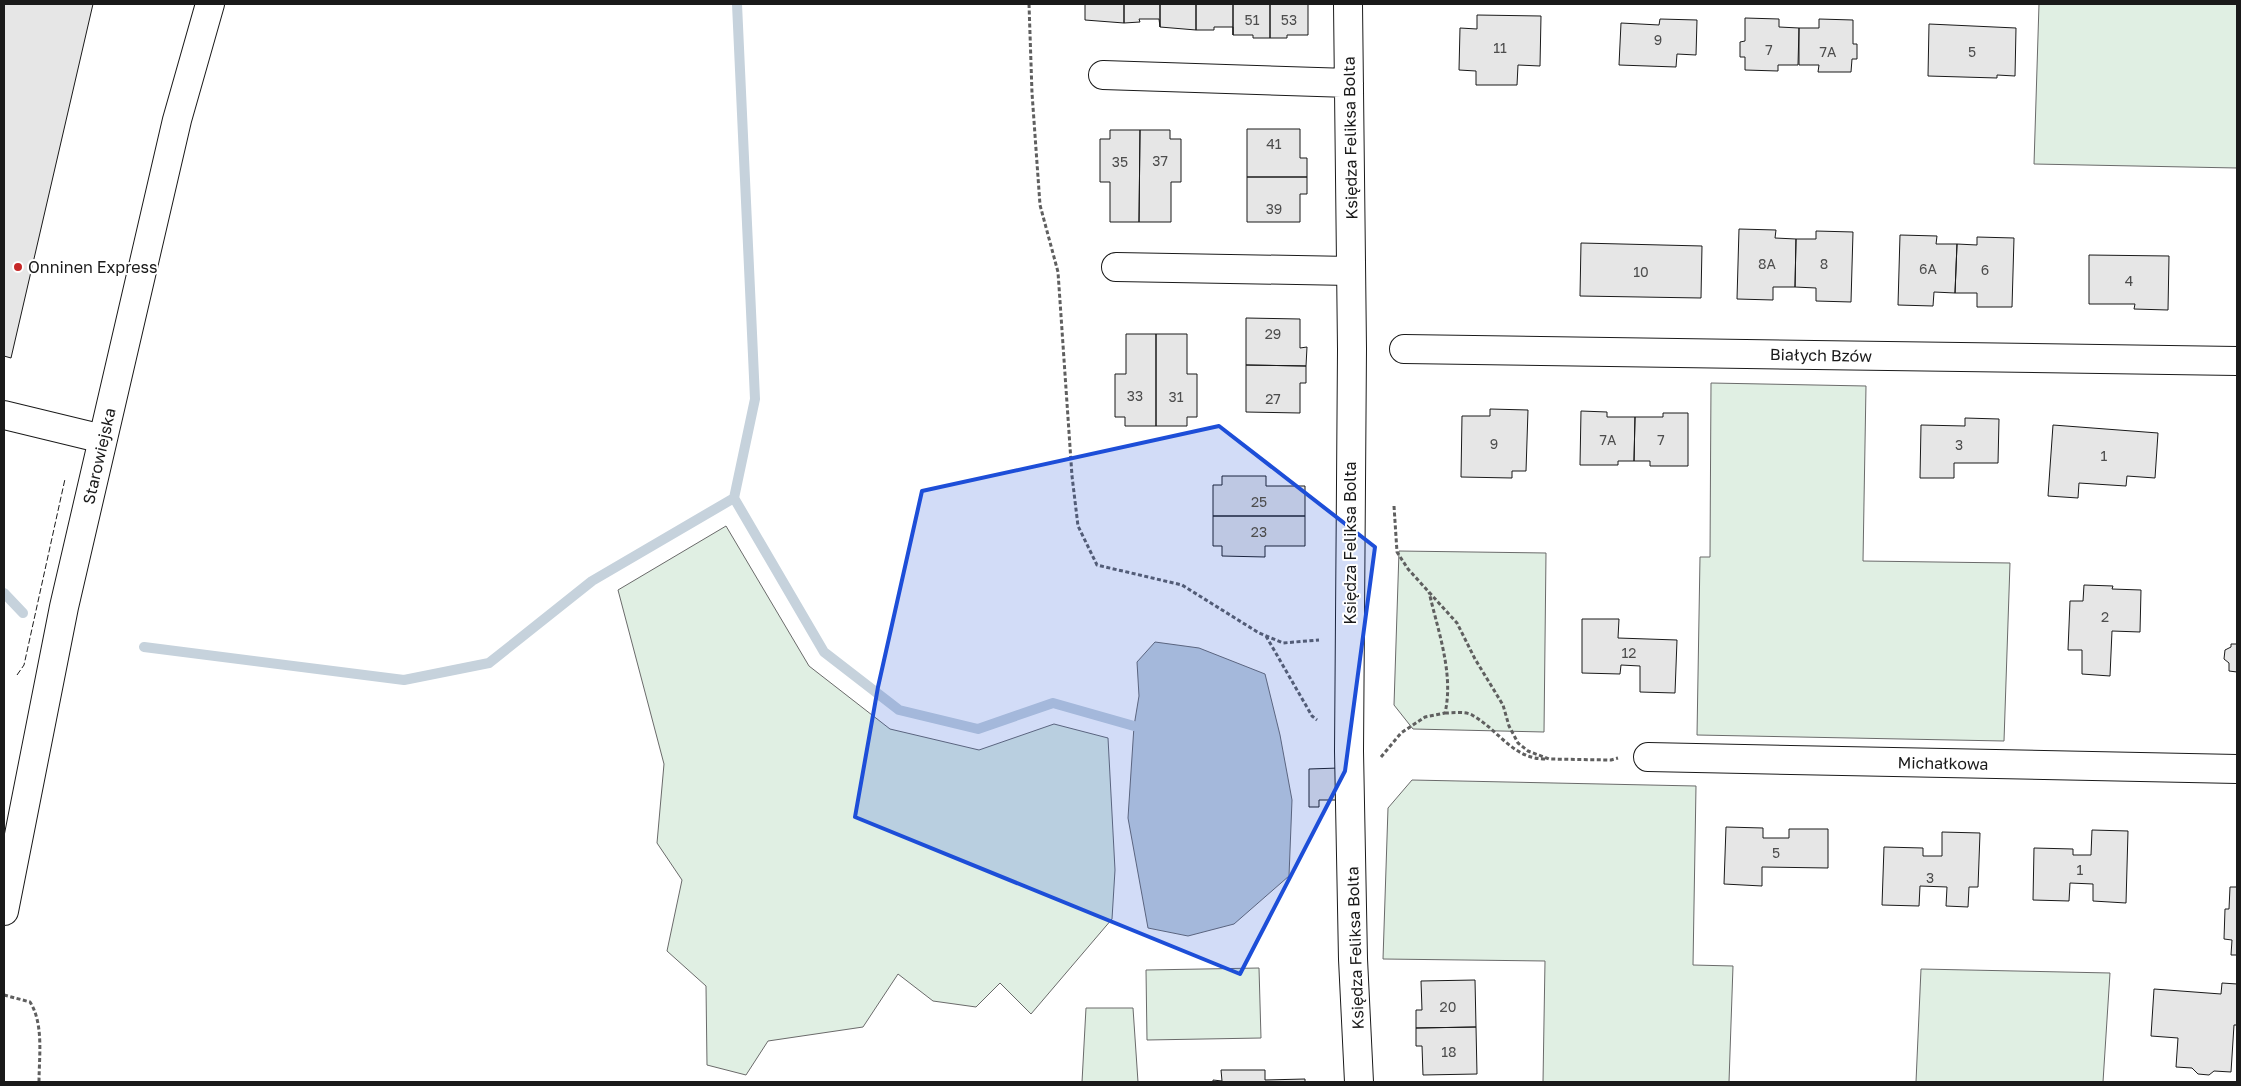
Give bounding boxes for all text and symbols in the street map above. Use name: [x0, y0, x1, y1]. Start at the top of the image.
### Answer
house number: 51: [1245, 11, 1260, 28]
house number: 53: [1281, 11, 1297, 28]
house number: 9: [1654, 31, 1662, 48]
house number: 11: [1493, 39, 1507, 56]
house number: 7: [1765, 41, 1773, 58]
house number: 7A: [1820, 43, 1837, 60]
house number: 5: [1968, 43, 1976, 60]
street label: Księdza Feliksa Bolta: [1339, 56, 1361, 220]
house number: 41: [1266, 135, 1282, 152]
house number: 37: [1152, 152, 1168, 169]
house number: 35: [1112, 153, 1128, 170]
house number: 39: [1266, 200, 1282, 217]
house number: 8A: [1758, 255, 1777, 272]
house number: 8: [1820, 255, 1828, 272]
place label: Onninen Express: [28, 257, 158, 277]
house number: 6A: [1919, 260, 1938, 277]
marker: Onninen Express: [12, 261, 24, 273]
house number: 6: [1981, 261, 1989, 278]
house number: 10: [1633, 263, 1649, 280]
house number: 4: [2125, 272, 2133, 289]
house number: 29: [1265, 325, 1281, 342]
street label: Białych Bzów: [1770, 344, 1872, 366]
house number: 33: [1127, 387, 1143, 404]
house number: 31: [1169, 388, 1184, 405]
house number: 27: [1265, 390, 1281, 407]
street label: Starowiejska: [78, 406, 120, 506]
house number: 7A: [1600, 431, 1617, 448]
house number: 7: [1657, 431, 1665, 448]
house number: 9: [1490, 435, 1498, 452]
house number: 3: [1955, 436, 1963, 453]
house number: 1: [2101, 447, 2108, 464]
street label: Księdza Feliksa Bolta: [1340, 461, 1360, 625]
house number: 25: [1251, 493, 1267, 510]
house number: 23: [1251, 523, 1267, 540]
house number: 2: [2101, 608, 2109, 625]
house number: 12: [1622, 644, 1636, 661]
street label: Michałkowa: [1897, 752, 1989, 774]
house number: 5: [1772, 844, 1780, 861]
house number: 1: [2077, 861, 2084, 878]
street label: Księdza Feliksa Bolta: [1342, 866, 1368, 1030]
house number: 3: [1926, 869, 1934, 886]
house number: 20: [1440, 998, 1456, 1015]
house number: 18: [1441, 1043, 1457, 1060]

